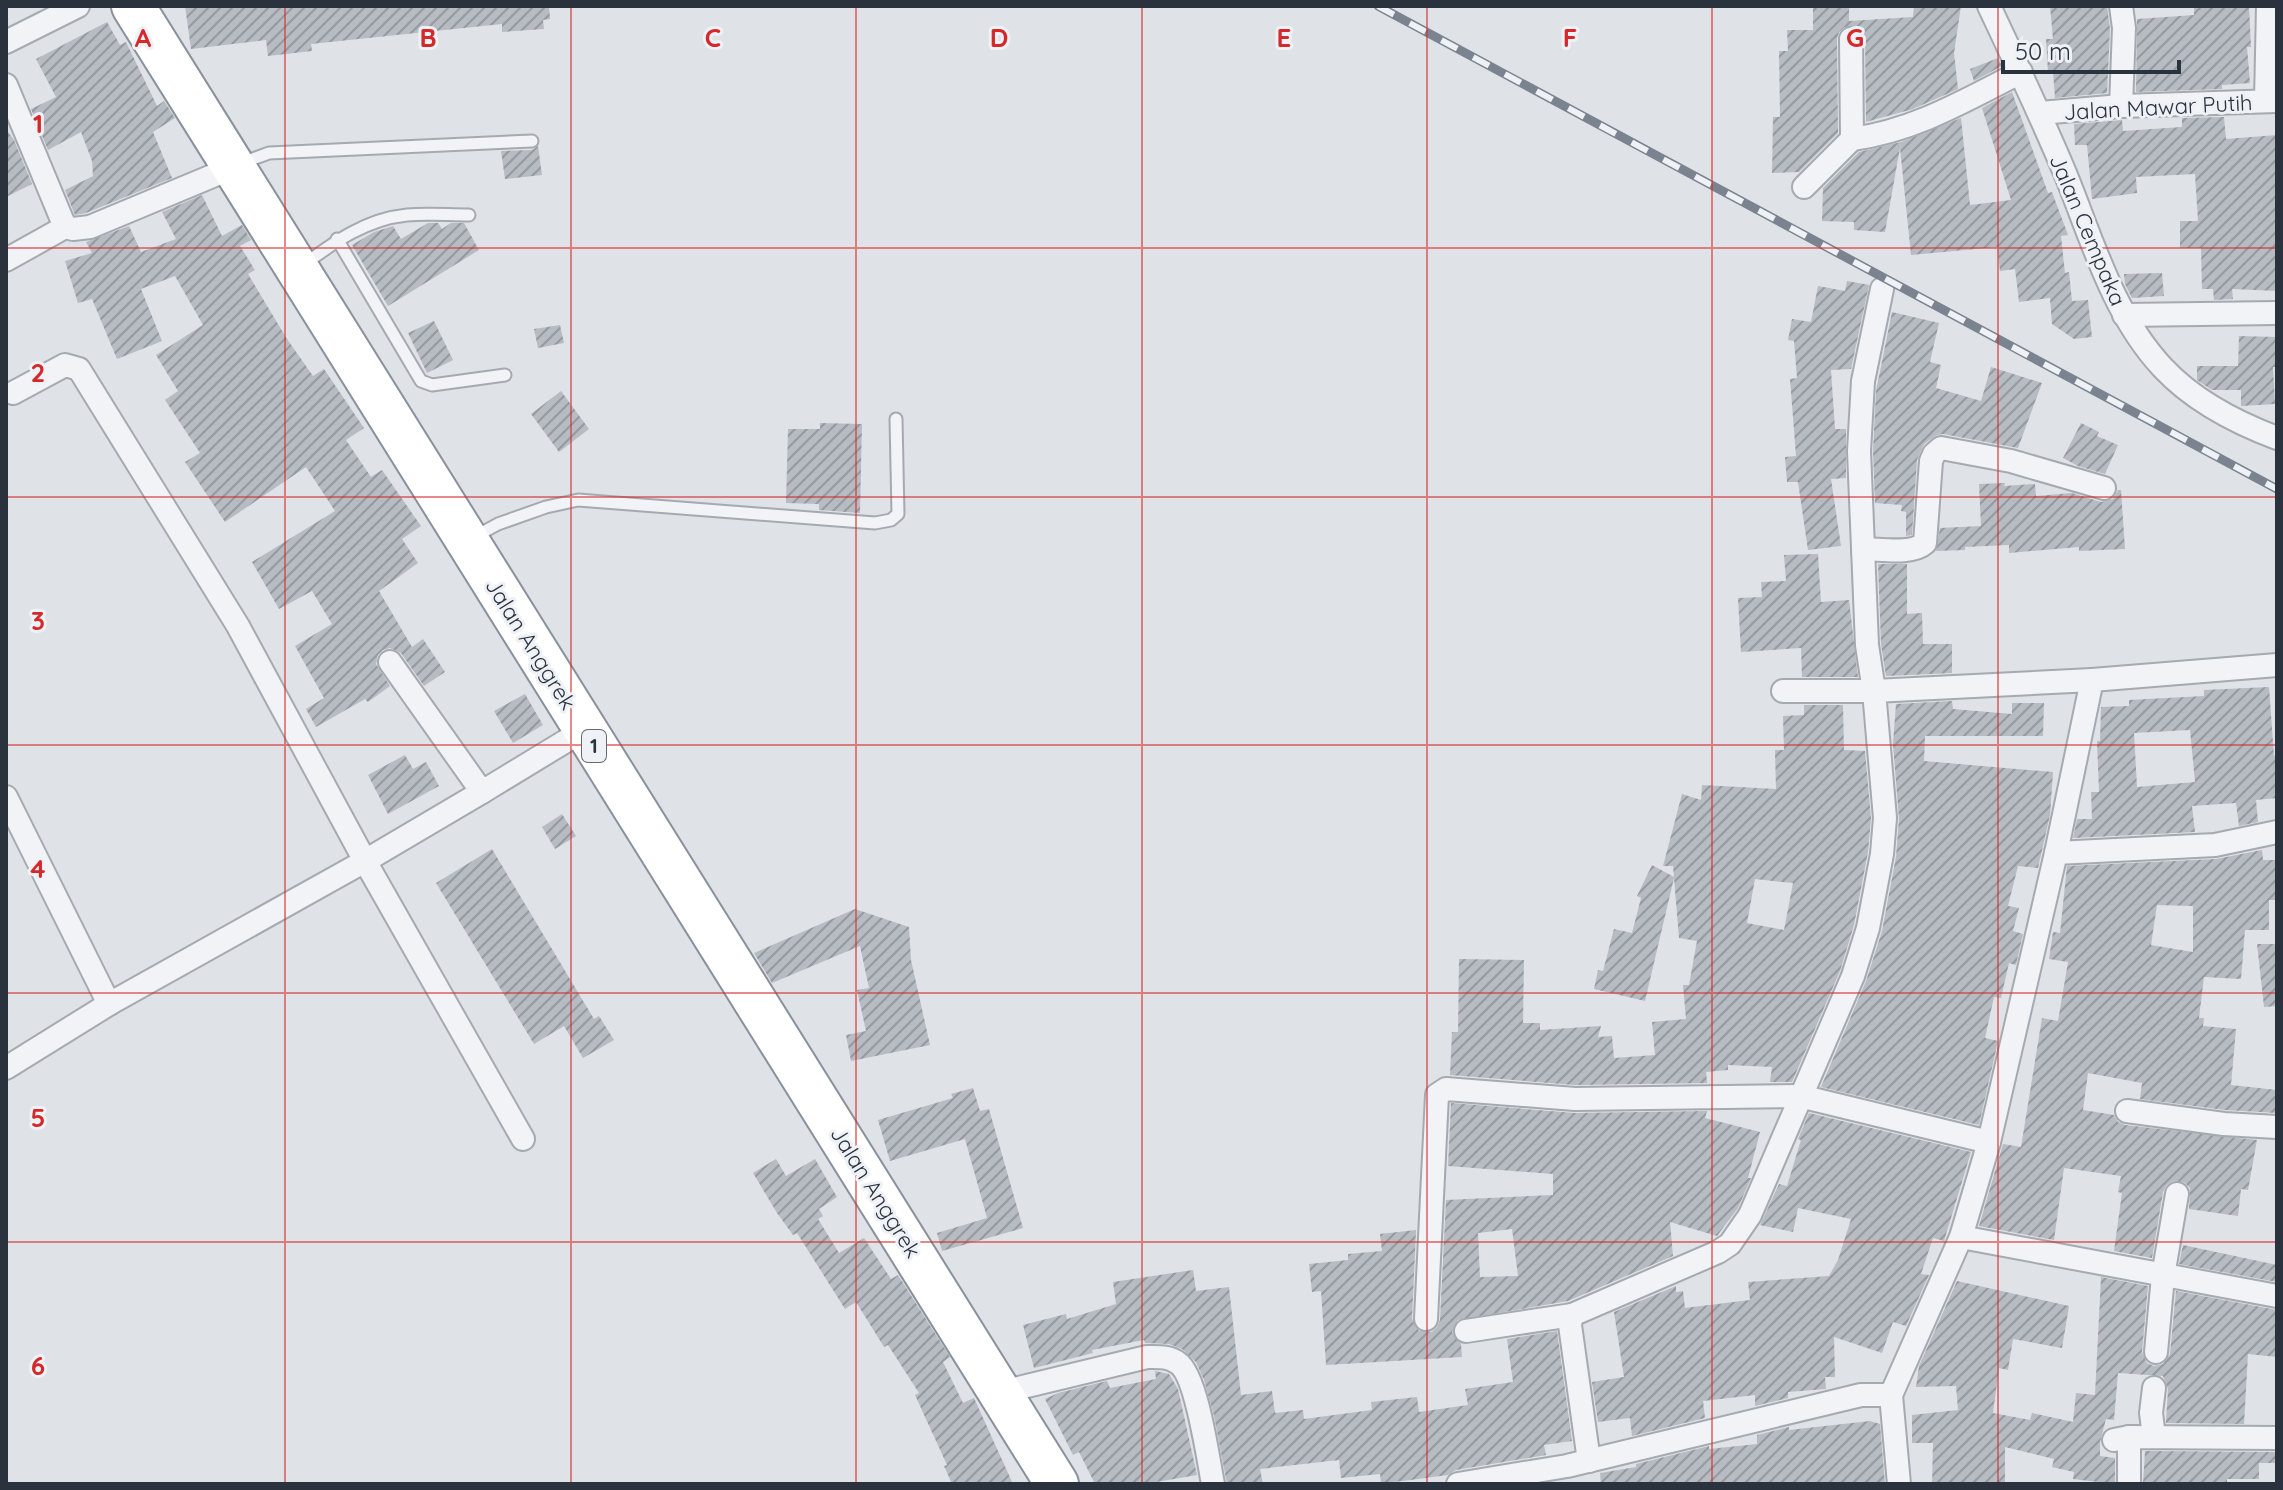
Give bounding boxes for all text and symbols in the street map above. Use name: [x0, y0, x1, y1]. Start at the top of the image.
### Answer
text: A: [135, 21, 152, 54]
text: B: [419, 21, 437, 54]
text: C: [705, 21, 721, 54]
text: D: [990, 21, 1008, 54]
text: E: [1277, 21, 1291, 54]
text: F: [1563, 21, 1577, 54]
text: G: [1846, 21, 1864, 54]
scale bar: [2003, 24, 2179, 74]
text: 50 m: [2015, 36, 2071, 66]
street label: Jalan Mawar Putih: [2063, 88, 2253, 126]
text: 1: [33, 107, 43, 140]
street label: Jalan Cempaka: [2044, 150, 2132, 310]
text: 2: [31, 356, 45, 389]
street label: Jalan Anggrek: [479, 573, 583, 715]
text: 3: [31, 604, 45, 637]
road number: 1: [582, 730, 606, 762]
text: 4: [30, 852, 46, 885]
text: 5: [31, 1101, 45, 1134]
street label: Jalan Anggrek: [824, 1121, 928, 1263]
text: 6: [31, 1349, 45, 1382]

